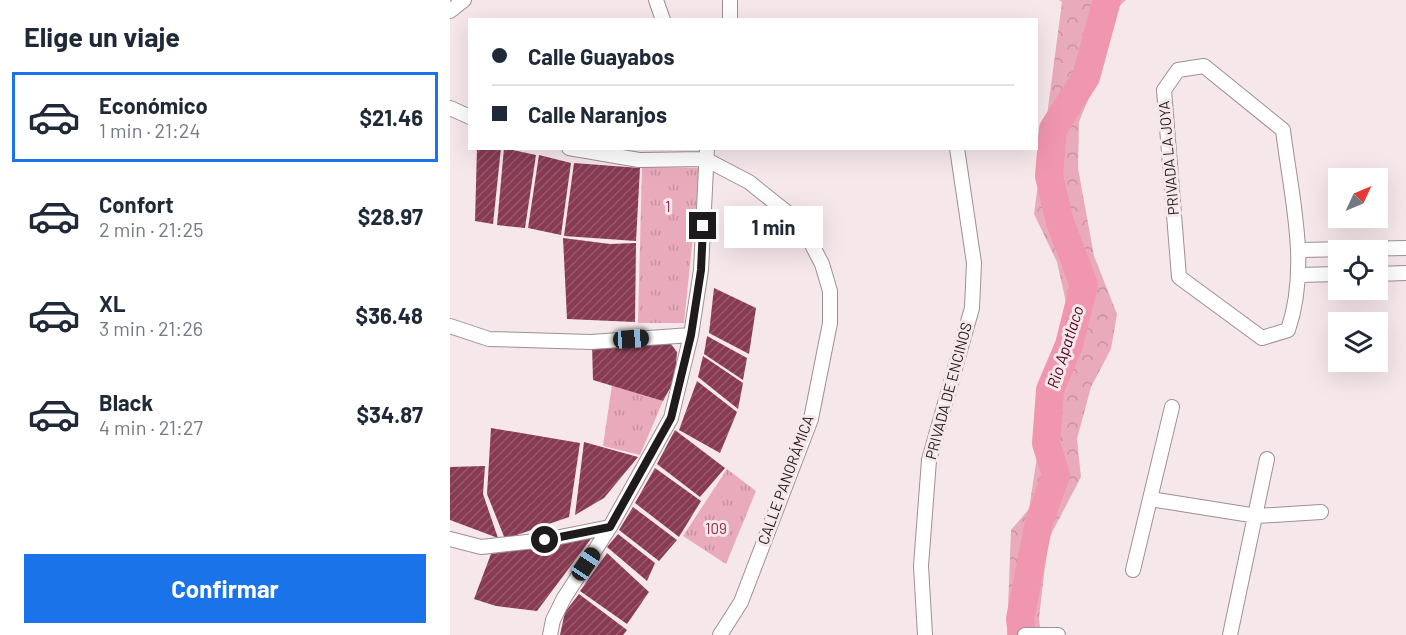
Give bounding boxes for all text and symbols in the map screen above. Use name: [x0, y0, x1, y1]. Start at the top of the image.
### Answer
text: Elige un viaje: [24, 20, 180, 52]
text: Calle Guayabos: [528, 43, 675, 69]
icon: car: [27, 90, 81, 144]
text: Económico: [99, 92, 208, 118]
street label: PRIVADA LA JOYA: [1154, 100, 1182, 216]
text: Calle Naranjos: [528, 101, 667, 127]
text: $21.46: [359, 104, 423, 130]
text: 1 min · 21:24: [99, 118, 201, 142]
north arrow: [1328, 168, 1388, 228]
map controls: [1328, 168, 1388, 372]
icon: car: [27, 189, 81, 243]
text: Confort: [99, 191, 174, 217]
park label: 1: [665, 197, 671, 215]
text: $28.97: [358, 203, 423, 229]
callout: 1 min: [724, 205, 823, 247]
route end: [689, 212, 716, 239]
text: 1 min: [752, 215, 795, 239]
text: 2 min · 21:25: [99, 217, 204, 241]
button: locate: [1328, 240, 1388, 300]
icon: car: [27, 288, 81, 342]
text: XL: [99, 290, 125, 316]
text: $36.48: [356, 302, 423, 328]
water label: Rio Apatlaco: [1042, 303, 1087, 391]
button: layers: [1328, 312, 1388, 372]
text: 3 min · 21:26: [99, 316, 203, 340]
street label: PRIVADA DE ENCINOS: [921, 320, 975, 461]
car: [612, 329, 650, 349]
icon: car: [27, 387, 81, 441]
text: Black: [99, 389, 153, 415]
text: $34.87: [356, 401, 423, 427]
street label: CALLE PANORÁMICA: [753, 413, 817, 547]
text: 4 min · 21:27: [99, 415, 203, 439]
park label: 109: [705, 519, 727, 537]
route start: [531, 526, 558, 553]
car: [568, 544, 604, 584]
button: Confirmar: [24, 554, 426, 623]

